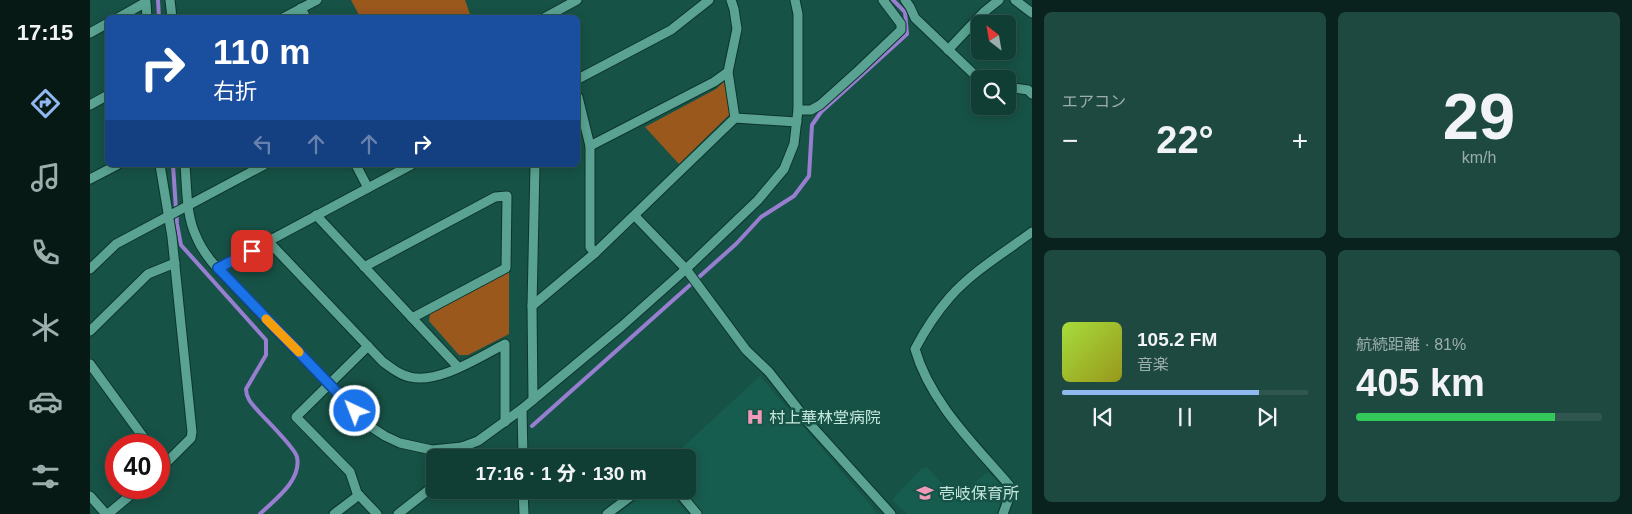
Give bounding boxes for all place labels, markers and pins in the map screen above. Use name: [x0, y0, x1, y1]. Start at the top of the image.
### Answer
pin: [231, 230, 273, 272]
hospital icon: 村上華林堂病院: [745, 407, 765, 427]
place label: 村上華林堂病院: [769, 409, 881, 426]
school or university icon: 壱岐保育所: [915, 483, 935, 503]
place label: 壱岐保育所: [939, 485, 1019, 502]

